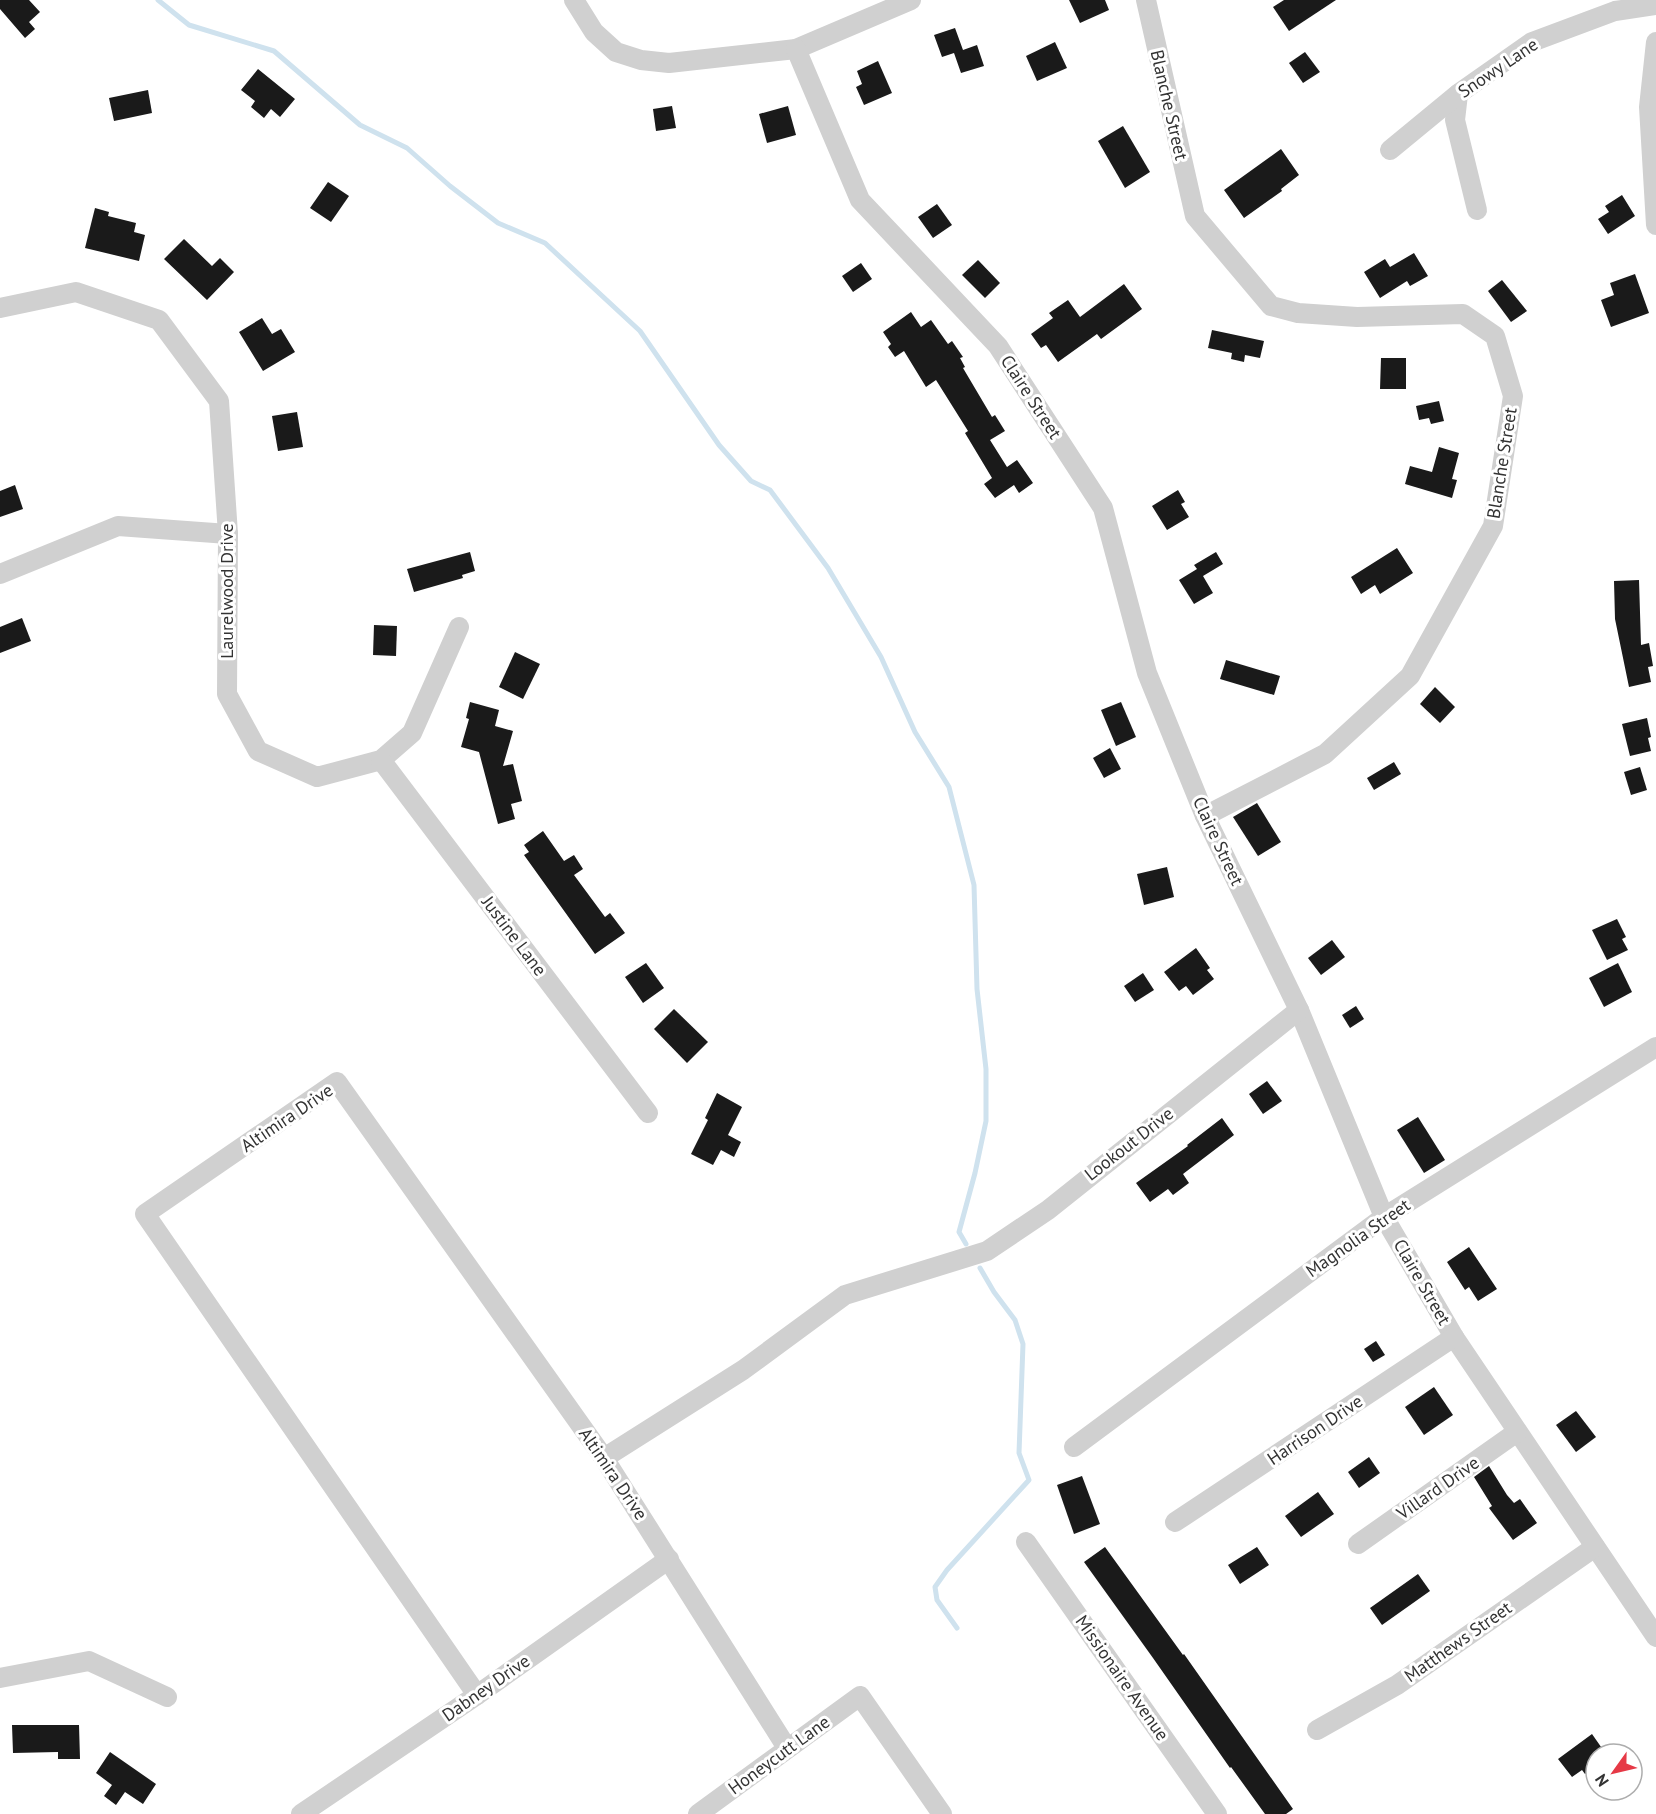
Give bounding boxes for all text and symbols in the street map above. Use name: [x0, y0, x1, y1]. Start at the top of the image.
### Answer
street label: Snowy Lane: [1453, 32, 1542, 103]
street label: Blanche Street: [1146, 48, 1193, 162]
street label: Claire Street: [996, 350, 1067, 443]
street label: Blanche Street: [1481, 406, 1522, 520]
street label: Laurelwood Drive: [215, 523, 238, 659]
street label: Claire Street: [1188, 793, 1249, 889]
street label: Justine Lane: [476, 890, 552, 980]
street label: Altimira Drive: [236, 1078, 337, 1157]
street label: Lookout Drive: [1080, 1102, 1178, 1185]
street label: Magnolia Street: [1301, 1193, 1414, 1282]
street label: Claire Street: [1389, 1235, 1456, 1329]
street label: Harrison Drive: [1263, 1389, 1367, 1470]
street label: Altimira Drive: [574, 1423, 653, 1524]
street label: Villard Drive: [1391, 1451, 1483, 1525]
street label: Matthews Street: [1400, 1596, 1516, 1687]
street label: Missionaire Avenue: [1071, 1610, 1174, 1745]
street label: Dabney Drive: [437, 1649, 534, 1726]
street label: Honeycutt Lane: [723, 1710, 834, 1799]
north arrow: [1584, 1742, 1644, 1802]
text: N: [1590, 1770, 1613, 1790]

